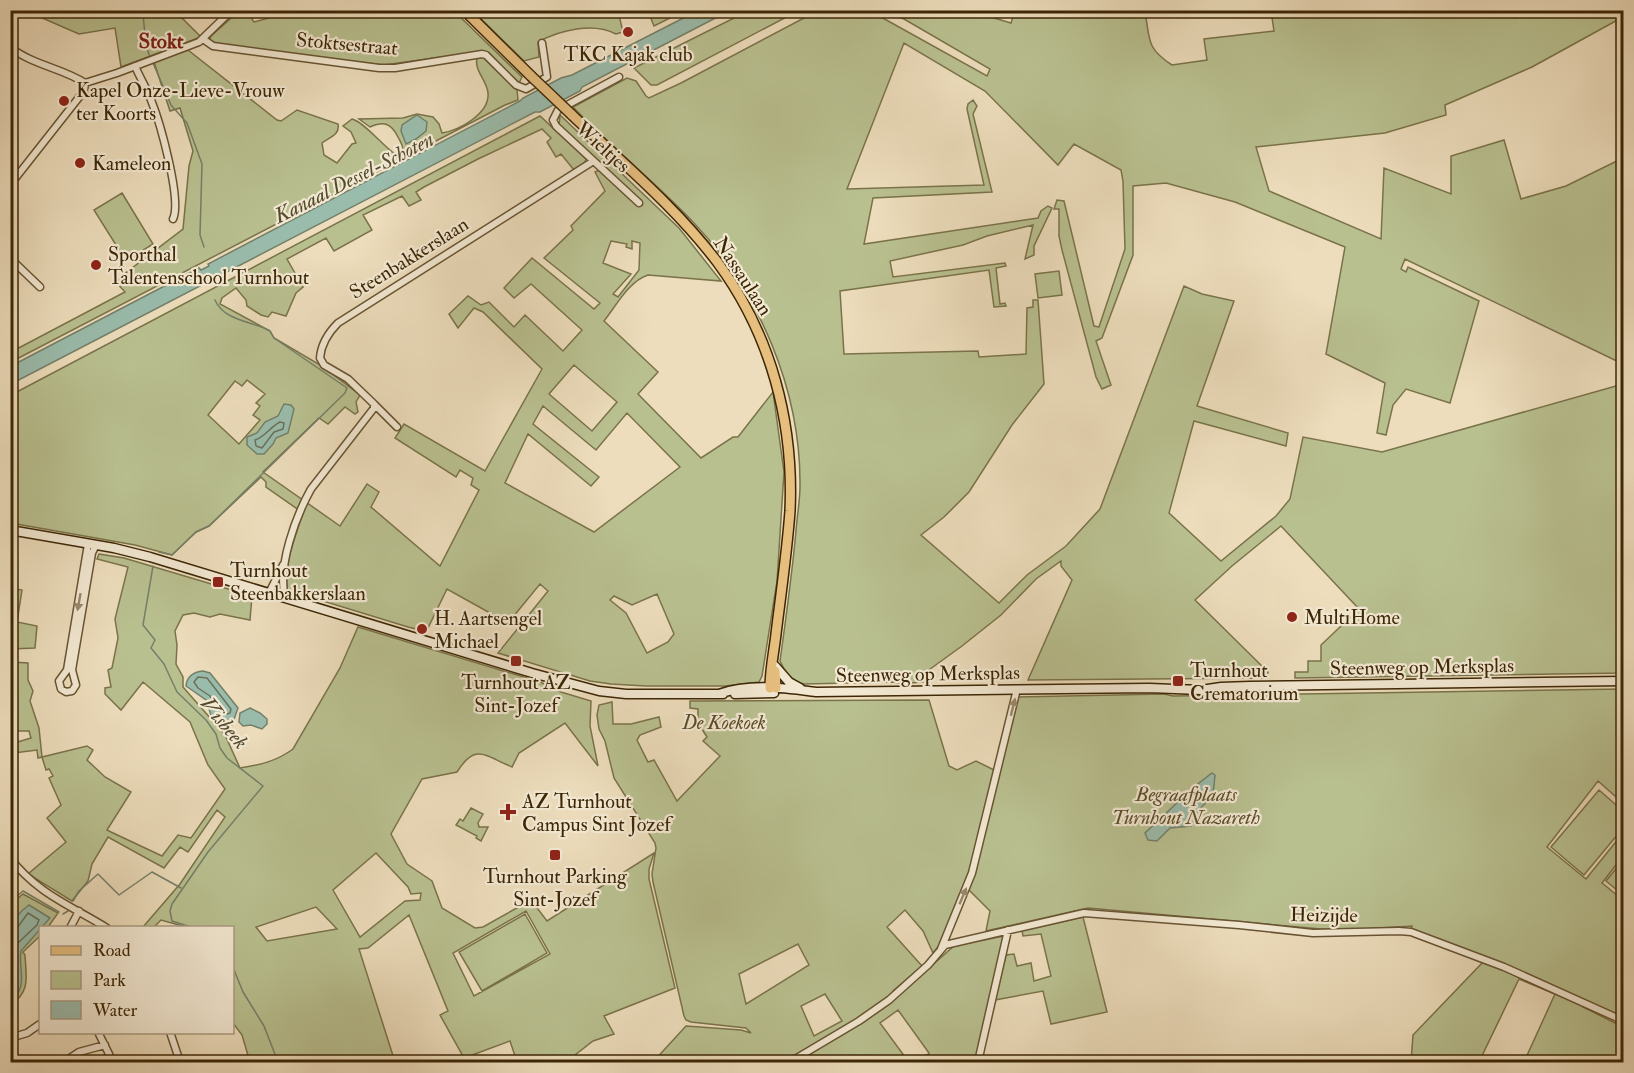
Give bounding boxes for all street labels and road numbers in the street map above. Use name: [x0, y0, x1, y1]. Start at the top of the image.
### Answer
street label: Stoktsestraat: [295, 27, 399, 61]
street label: Wieltjes: [570, 115, 636, 178]
street label: Steenbakkerslaan: [345, 211, 473, 305]
street label: Nassaulaan: [708, 232, 778, 320]
street label: Steenweg op Merksplas: [1330, 653, 1514, 682]
street label: Steenweg op Merksplas: [836, 660, 1020, 689]
street label: Heizijde: [1290, 902, 1358, 928]

